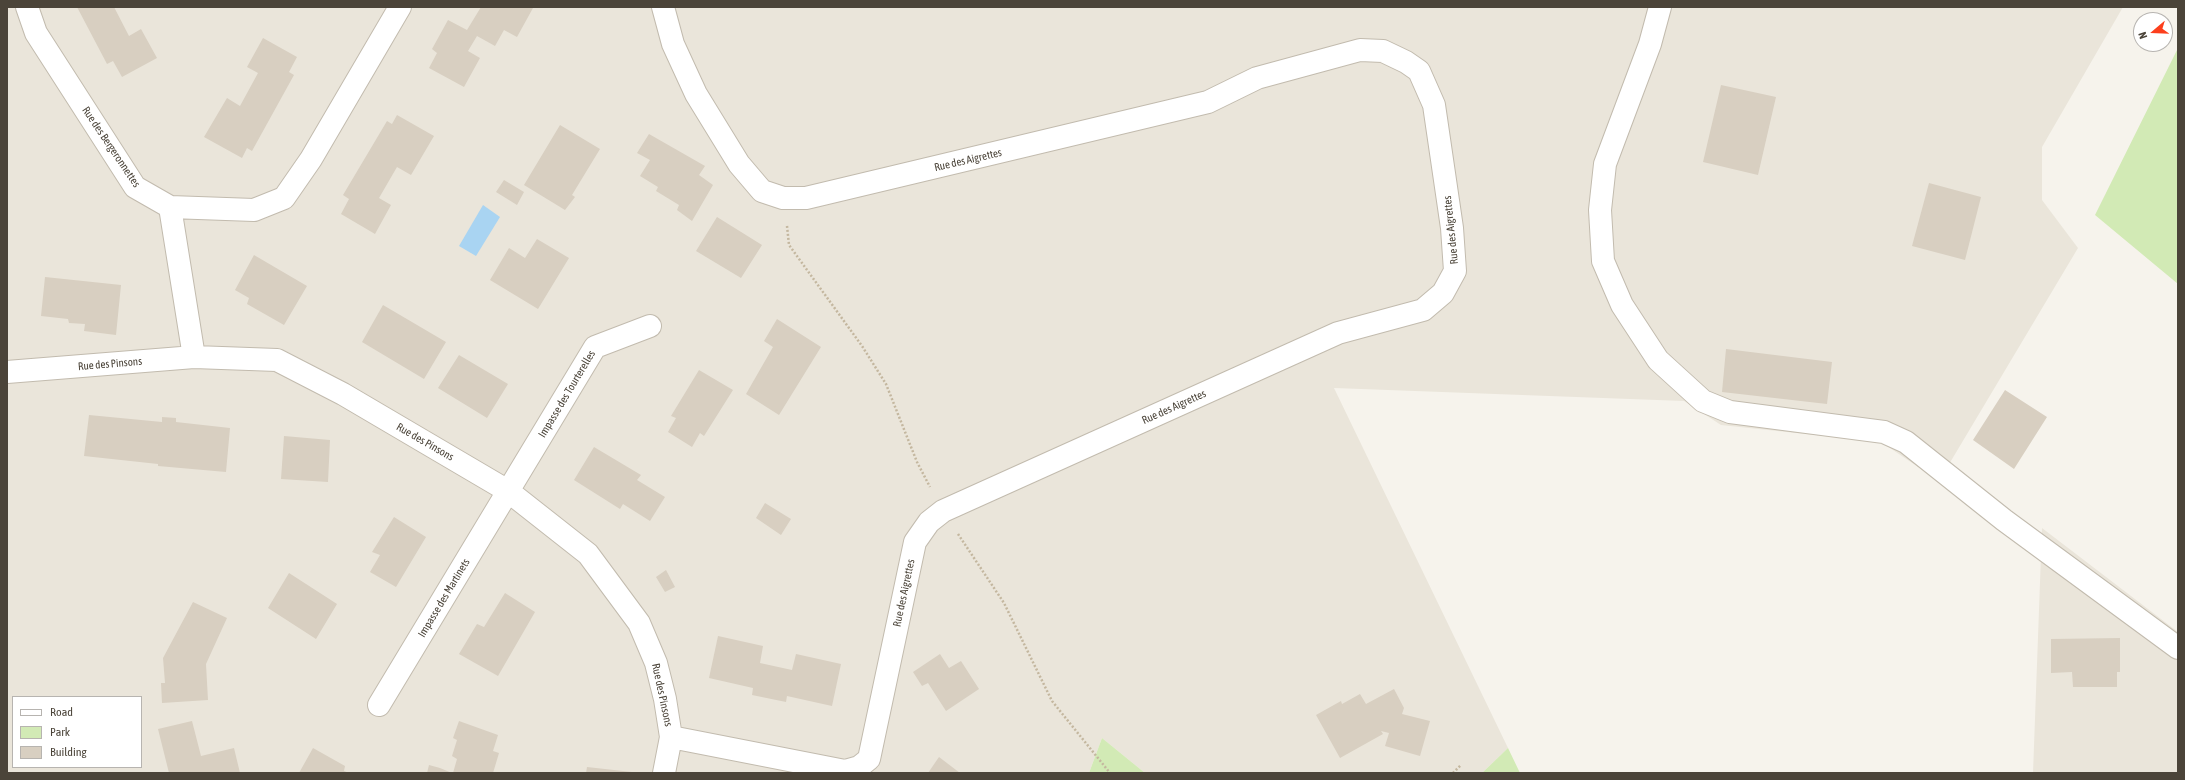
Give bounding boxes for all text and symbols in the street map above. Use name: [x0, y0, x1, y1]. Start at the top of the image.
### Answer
north arrow: [2133, 12, 2173, 52]
text: N: [2136, 31, 2149, 41]
street label: Rue des Bergeronnettes: [79, 104, 143, 190]
street label: Rue des Aigrettes: [933, 146, 1003, 174]
street label: Rue des Aigrettes: [1441, 195, 1461, 265]
street label: Impasse des Tourterelles: [536, 348, 598, 440]
street label: Rue des Pinsons: [77, 355, 143, 373]
street label: Rue des Aigrettes: [1140, 387, 1208, 427]
street label: Rue des Pinsons: [394, 420, 456, 464]
street label: Impasse des Martinets: [415, 556, 473, 640]
street label: Rue des Aigrettes: [890, 558, 918, 628]
street label: Rue des Pinsons: [649, 662, 675, 728]
legend: [12, 696, 142, 768]
text: Road: [50, 705, 73, 719]
text: Park: [50, 725, 70, 739]
text: Building: [50, 745, 87, 759]

